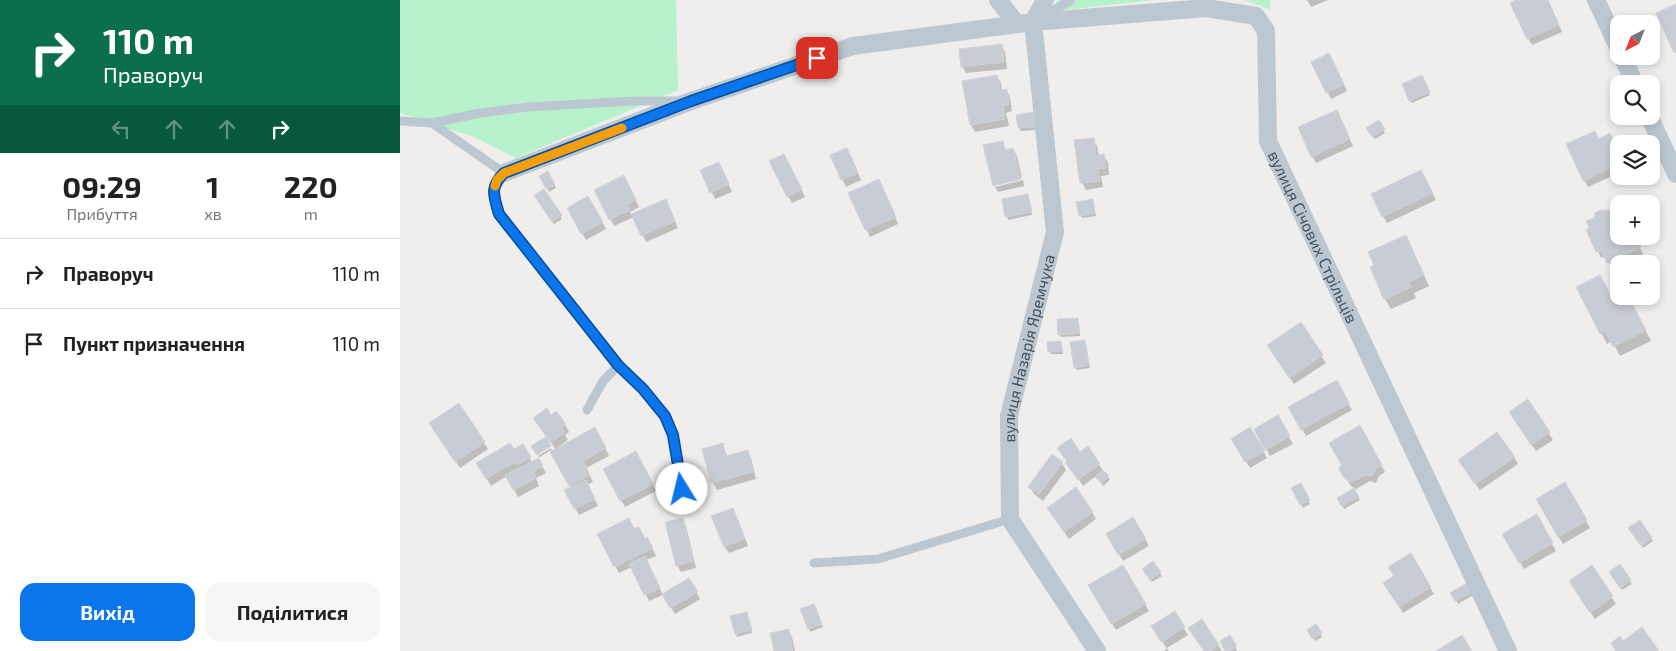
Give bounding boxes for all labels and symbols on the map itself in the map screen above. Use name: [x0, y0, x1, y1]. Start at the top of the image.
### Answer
north arrow: [1610, 15, 1660, 65]
pin: [796, 37, 838, 79]
street label: вулиця Січових Стрільців: [1265, 147, 1362, 326]
street label: вулиця Назарія Яремчука: [999, 252, 1058, 443]
position arrow: [655, 462, 707, 514]

